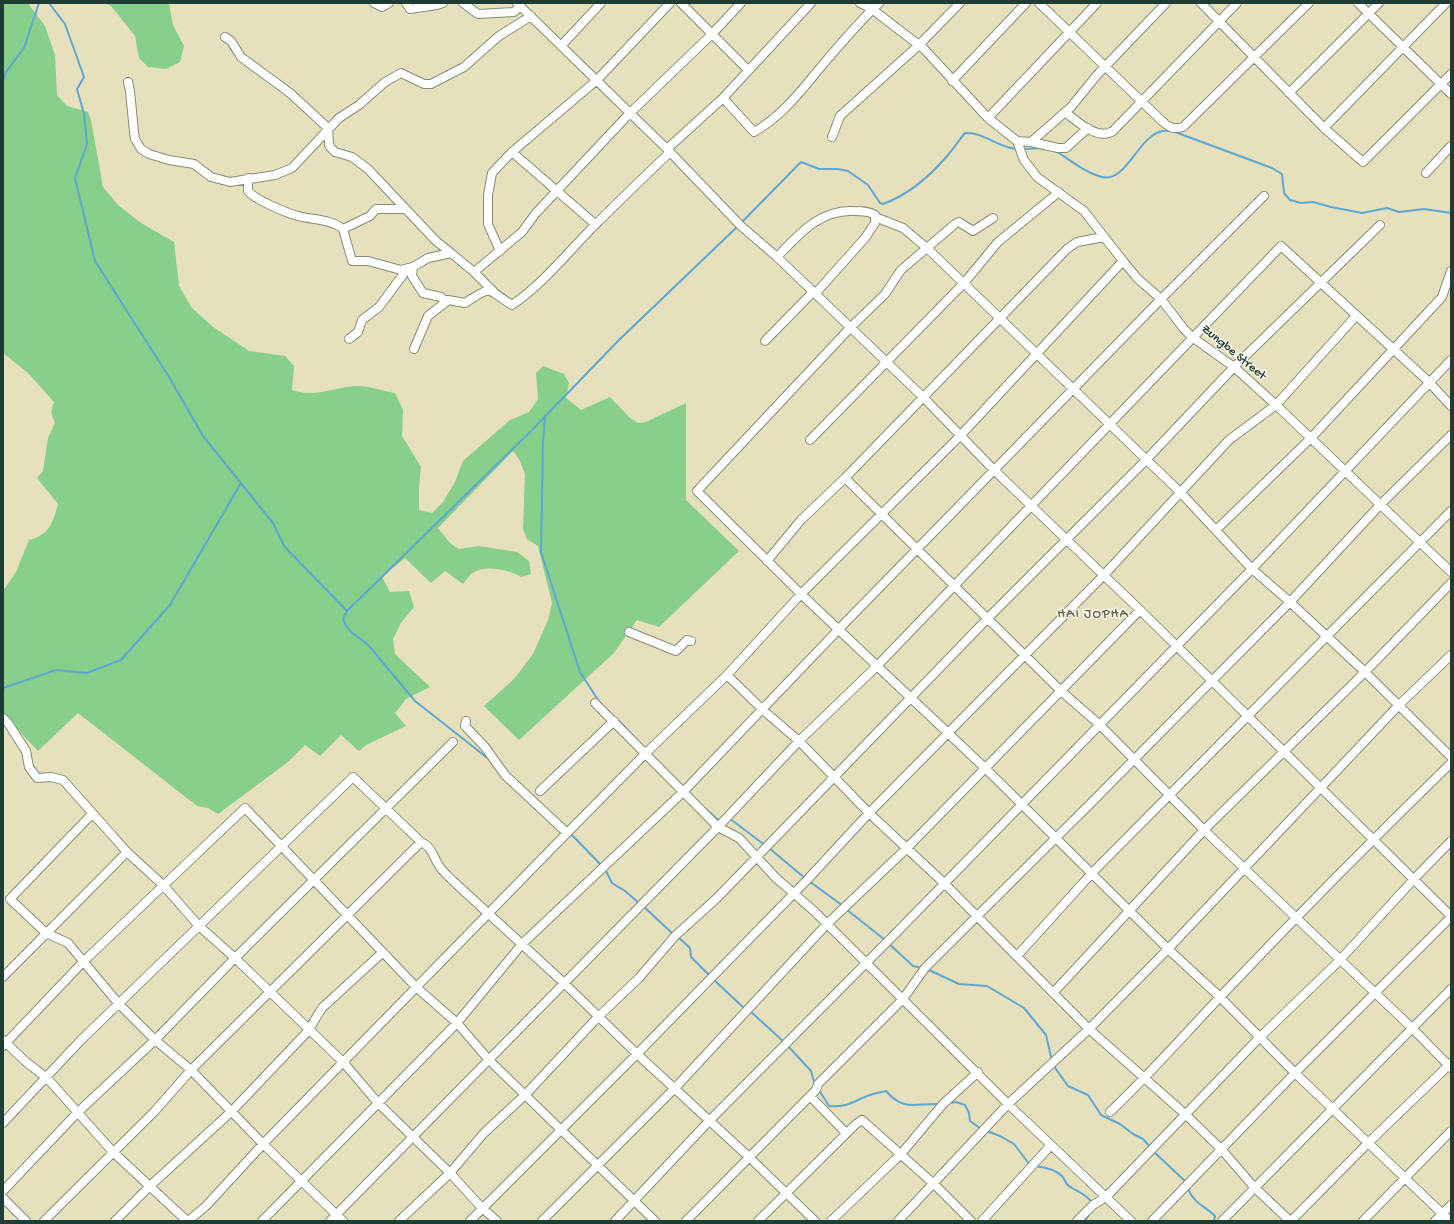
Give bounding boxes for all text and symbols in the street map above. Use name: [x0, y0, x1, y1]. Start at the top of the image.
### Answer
street label: Zungbe Street: [1197, 322, 1269, 384]
district label: HAI JOPHA: [1057, 607, 1129, 623]

